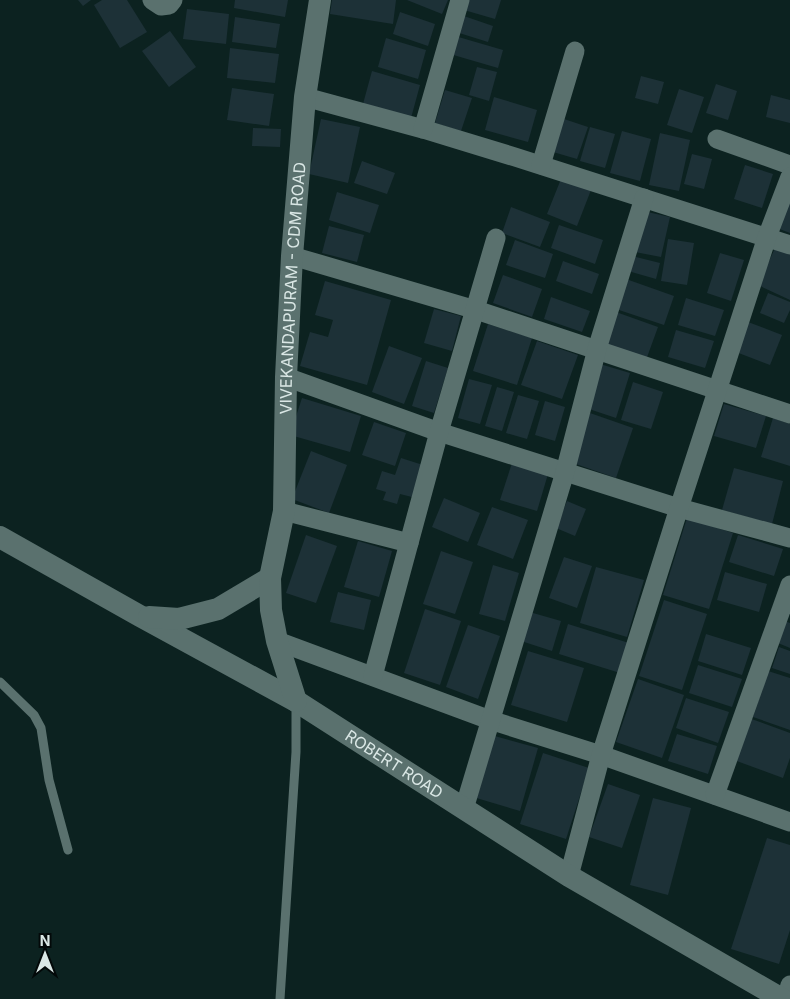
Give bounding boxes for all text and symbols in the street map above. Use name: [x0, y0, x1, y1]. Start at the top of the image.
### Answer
street label: VIVEKANDAPURAM - CDM ROAD: [275, 161, 310, 415]
street label: ROBERT ROAD: [341, 725, 447, 803]
north arrow: [20, 929, 70, 979]
text: N: [40, 932, 50, 949]

